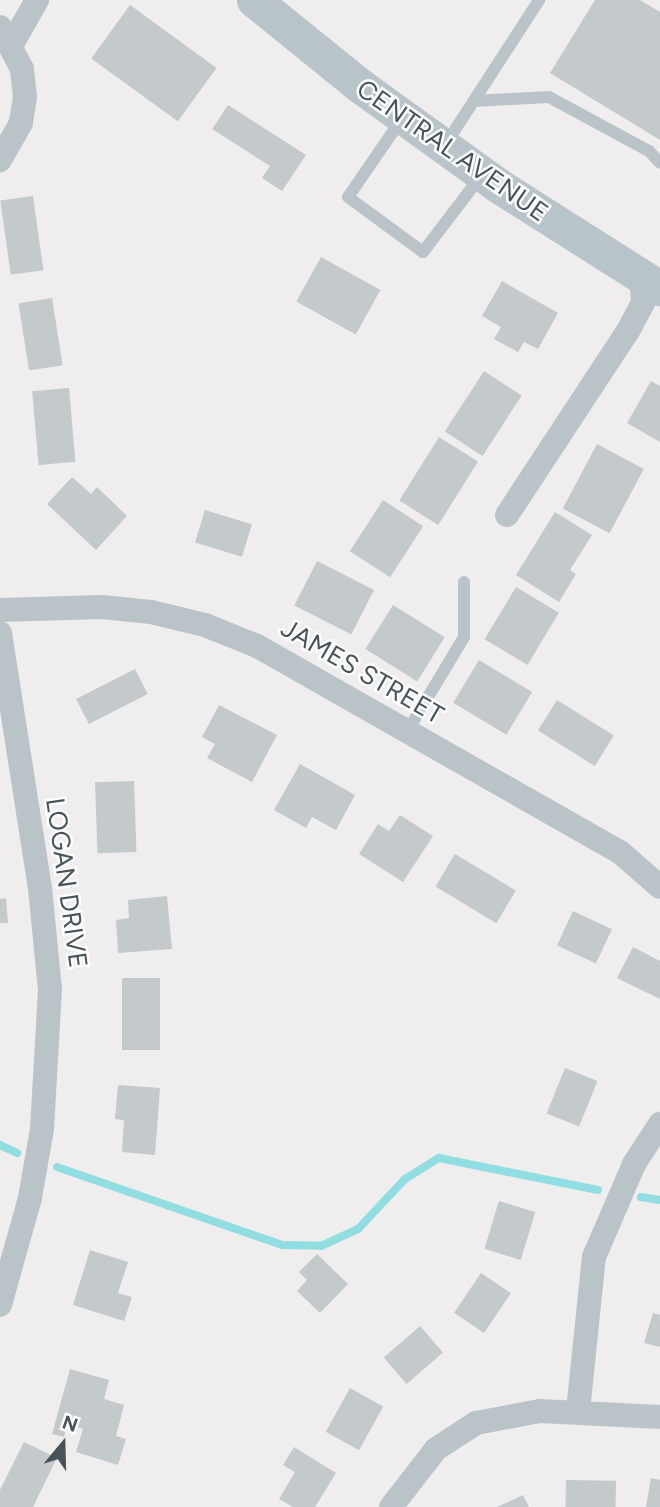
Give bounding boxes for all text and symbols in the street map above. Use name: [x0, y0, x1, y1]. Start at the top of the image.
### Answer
street label: CENTRAL AVENUE: [350, 73, 554, 229]
street label: JAMES STREET: [275, 613, 449, 731]
street label: LOGAN DRIVE: [39, 796, 93, 970]
north arrow: [28, 1409, 98, 1479]
text: N: [59, 1410, 81, 1437]

